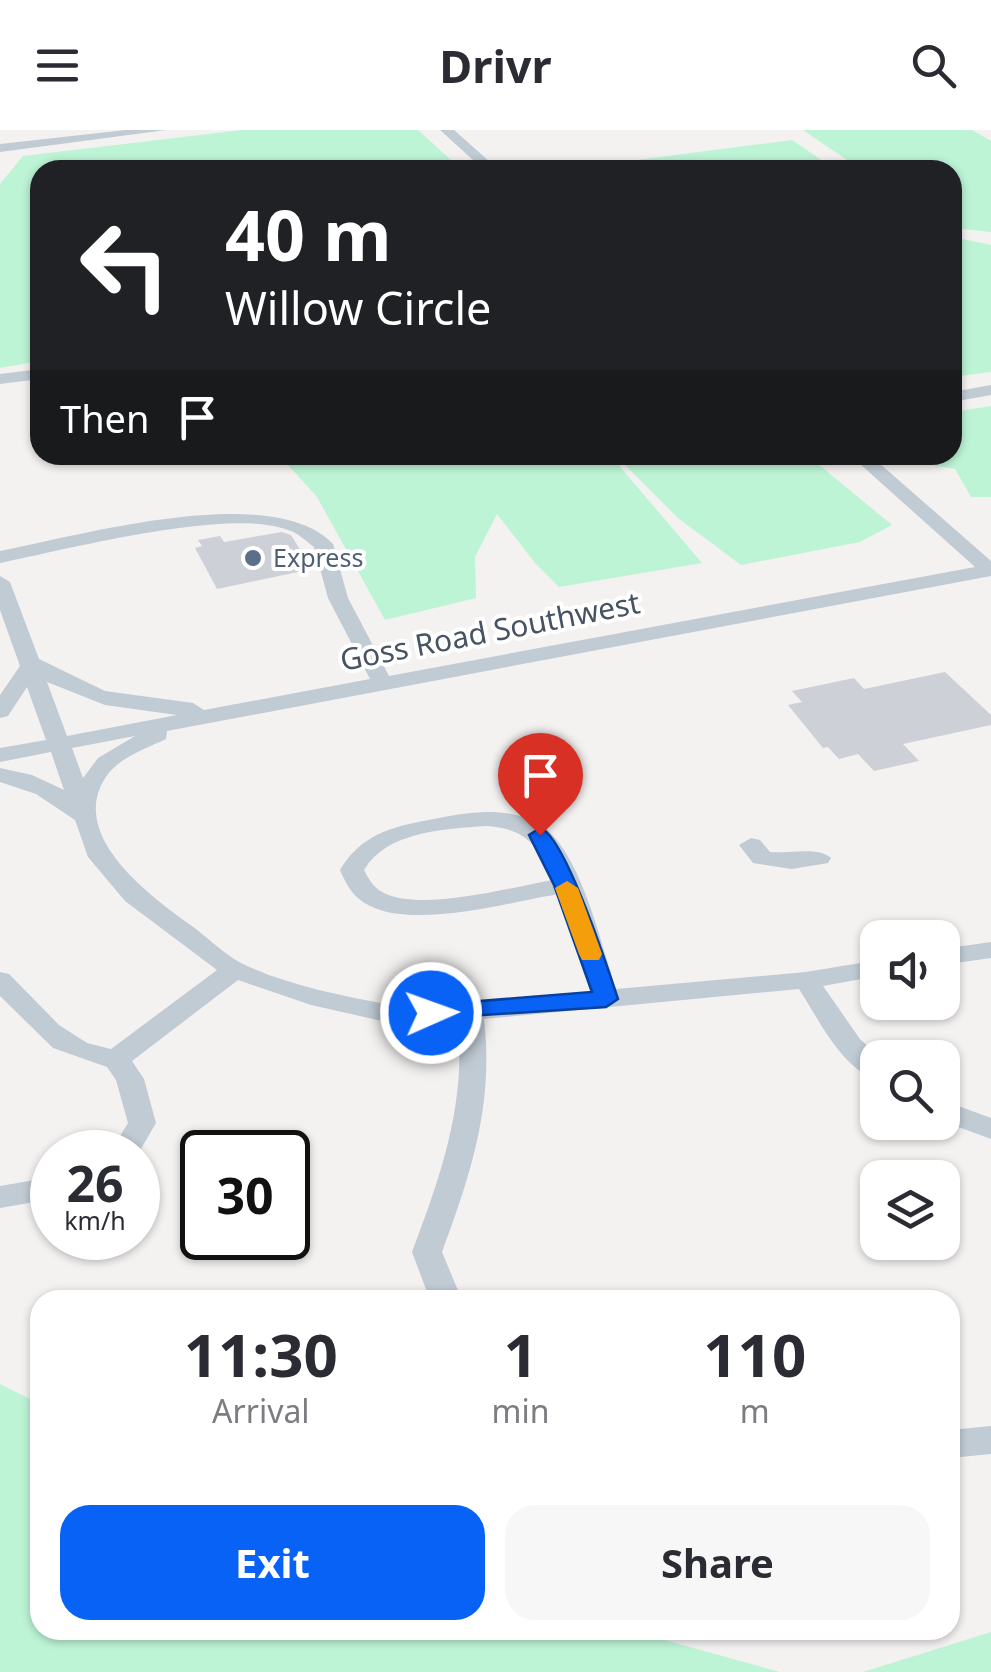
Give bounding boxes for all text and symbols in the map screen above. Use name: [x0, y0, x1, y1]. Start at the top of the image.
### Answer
text: Drivr: [439, 35, 552, 96]
icon: menu: [30, 38, 85, 93]
icon: search: [906, 38, 961, 93]
text: 40 m: [225, 186, 392, 282]
icon: left: [60, 200, 190, 330]
text: Willow Circle: [225, 277, 491, 338]
icon: arrive: [170, 390, 225, 445]
text: Then: [60, 392, 150, 444]
place label: Express: [273, 540, 363, 574]
marker: Express: [242, 547, 264, 569]
street label: Goss Road Southwest: [336, 581, 643, 680]
pin: [498, 733, 583, 836]
icon: arrive: [513, 748, 568, 803]
map controls: [860, 920, 960, 1260]
button: sound: [860, 920, 960, 1020]
position arrow: [379, 961, 483, 1065]
button: search: [860, 1040, 960, 1140]
speed limit sign: 30: [180, 1130, 310, 1260]
text: 26: [66, 1149, 124, 1217]
button: layers: [860, 1160, 960, 1260]
text: km/h: [64, 1203, 126, 1237]
text: 11:30: [184, 1313, 338, 1395]
text: 1: [503, 1313, 538, 1395]
text: 110: [703, 1313, 806, 1395]
text: Arrival: [212, 1389, 310, 1432]
text: min: [492, 1389, 550, 1432]
text: m: [740, 1389, 770, 1432]
button: Exit: [60, 1505, 485, 1620]
button: Share: [505, 1505, 930, 1620]

